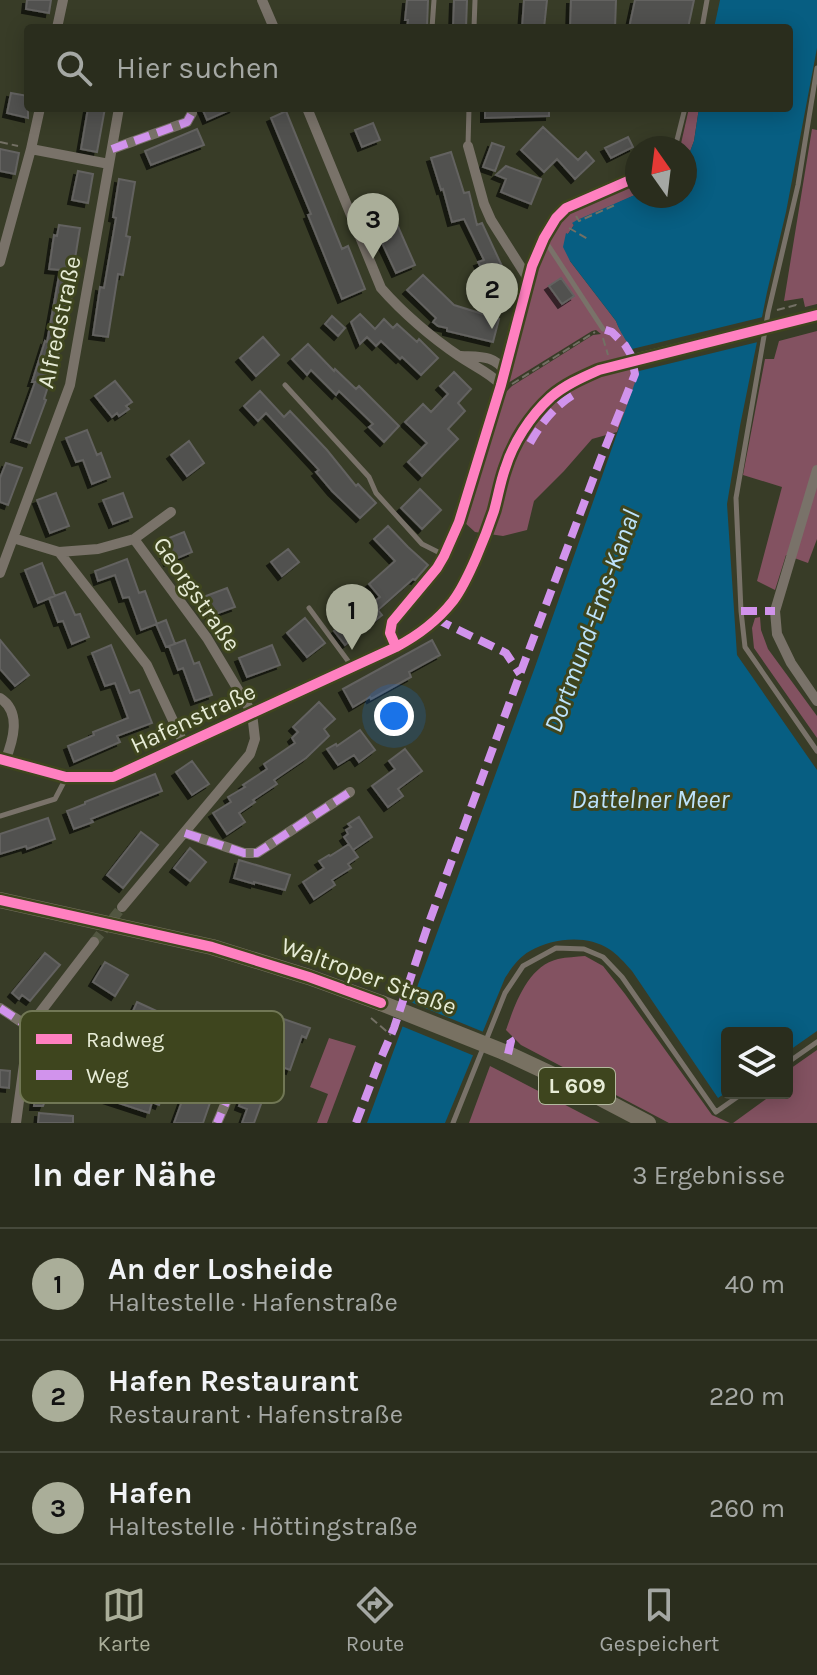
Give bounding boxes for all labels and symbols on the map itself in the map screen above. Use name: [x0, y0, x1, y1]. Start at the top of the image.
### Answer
north arrow: [625, 136, 697, 208]
pin: 3: [347, 193, 399, 259]
street label: Alfredstraße: [31, 253, 87, 391]
pin: 2: [466, 263, 518, 329]
water label: Dortmund-Ems-Kanal: [537, 505, 647, 737]
street label: Georgstraße: [147, 531, 247, 657]
pin: 1: [326, 584, 378, 650]
street label: Hafenstraße: [126, 677, 260, 759]
your location: [374, 696, 414, 736]
water label: Dattelner Meer: [571, 784, 730, 815]
street label: Waltroper Straße: [277, 931, 461, 1021]
legend: [20, 1011, 284, 1103]
text: Radweg: [86, 1027, 165, 1053]
text: Weg: [86, 1063, 129, 1089]
road number: L 609: [539, 1068, 615, 1104]

